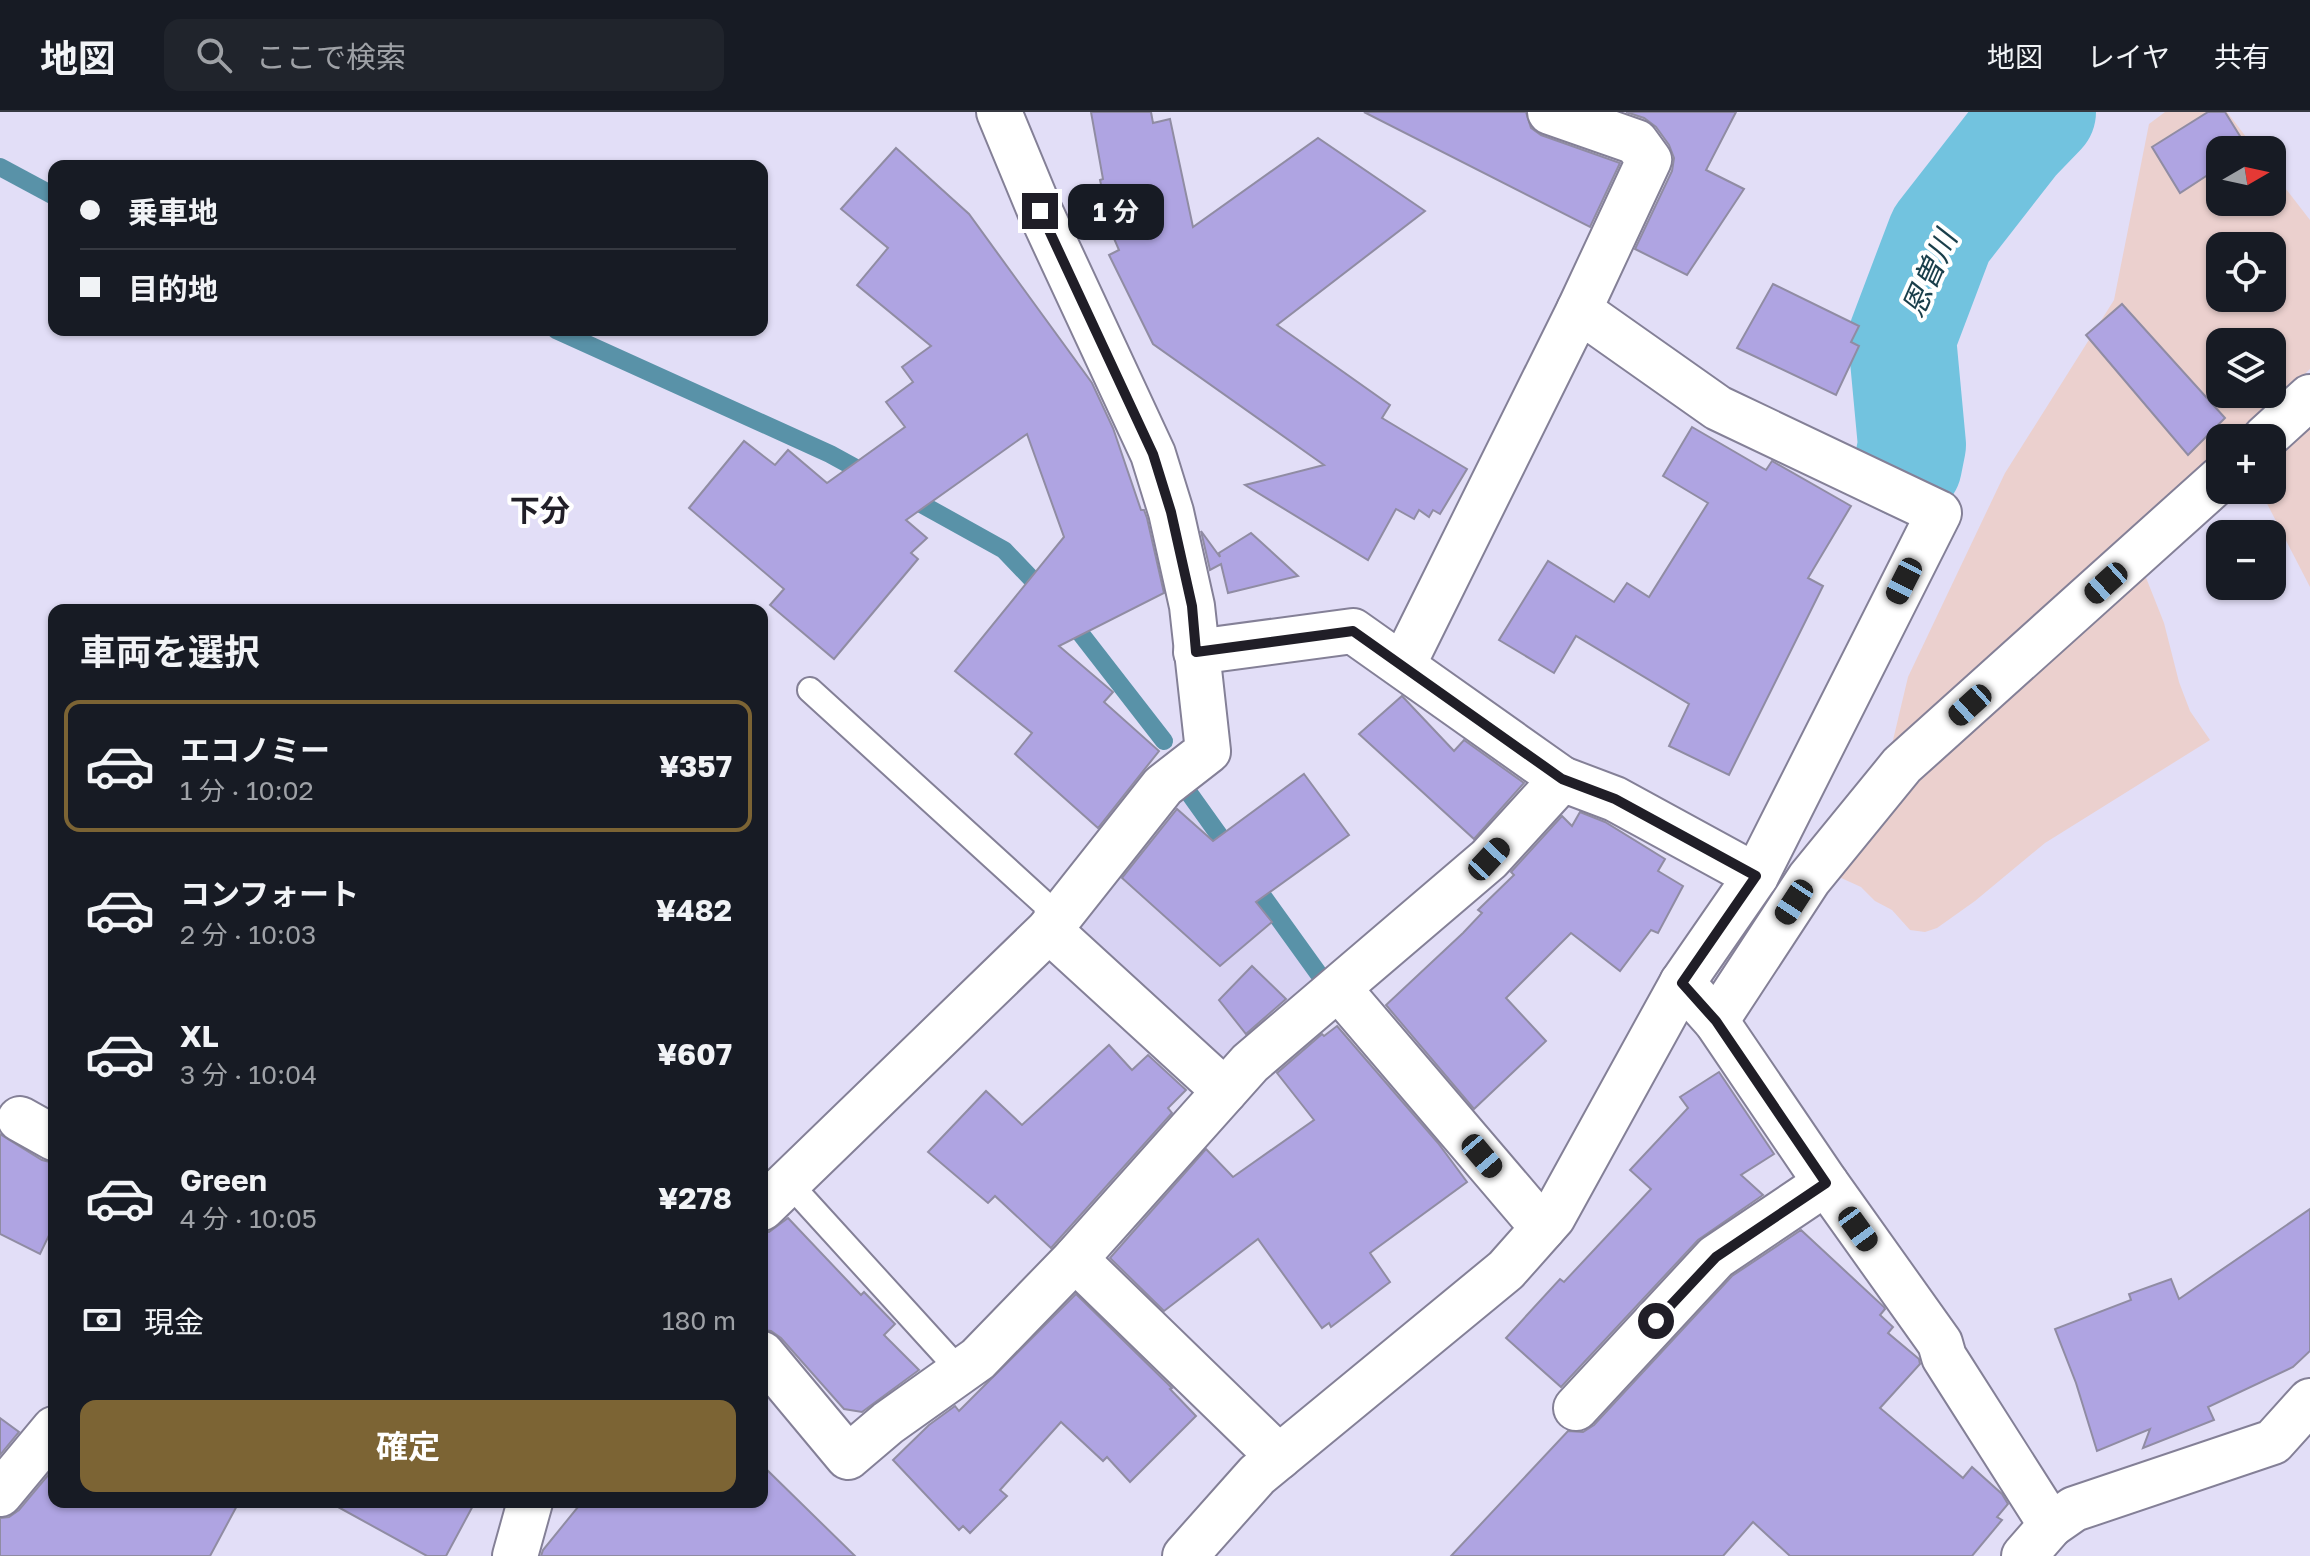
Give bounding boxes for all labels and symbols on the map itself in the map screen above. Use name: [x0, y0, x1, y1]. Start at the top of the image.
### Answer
north arrow: [2206, 136, 2286, 216]
callout: 1 分: [1068, 183, 1164, 239]
route end: [1022, 193, 1058, 229]
water label: 恩曽川: [1894, 222, 1965, 322]
district label: 下分: [510, 492, 570, 528]
car: [1882, 554, 1926, 608]
car: [2080, 558, 2132, 608]
car: [1944, 680, 1996, 730]
car: [1464, 833, 1514, 885]
car: [1771, 875, 1817, 929]
car: [1457, 1130, 1507, 1182]
car: [1834, 1203, 1882, 1255]
route start: [1638, 1303, 1674, 1339]

